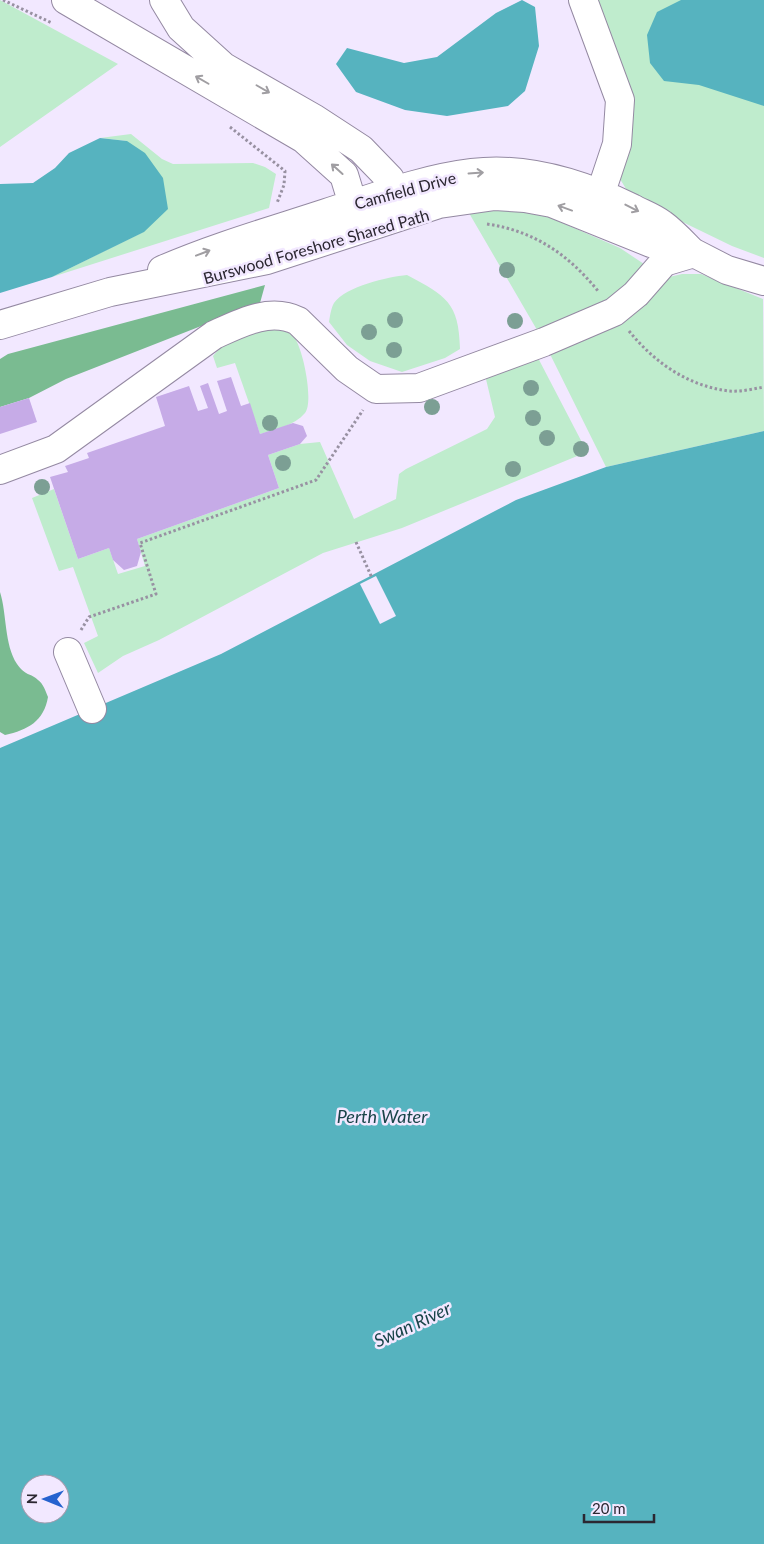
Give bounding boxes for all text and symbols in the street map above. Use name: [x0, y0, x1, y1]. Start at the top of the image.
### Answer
one-way arrow: [196, 74, 210, 84]
one-way arrow: [256, 85, 270, 95]
one-way arrow: [331, 163, 344, 175]
street label: Camfield Drive: [352, 167, 458, 213]
one-way arrow: [468, 168, 484, 177]
one-way arrow: [558, 203, 574, 212]
one-way arrow: [625, 203, 640, 213]
street label: Burswood Foreshore Shared Path: [201, 205, 431, 287]
one-way arrow: [195, 248, 210, 257]
water label: Perth Water: [337, 1105, 428, 1127]
water label: Swan River: [370, 1296, 455, 1351]
north arrow: [20, 1474, 70, 1524]
scale bar: [584, 1492, 654, 1524]
text: N: [23, 1493, 40, 1504]
text: 20 m: [592, 1499, 626, 1517]

